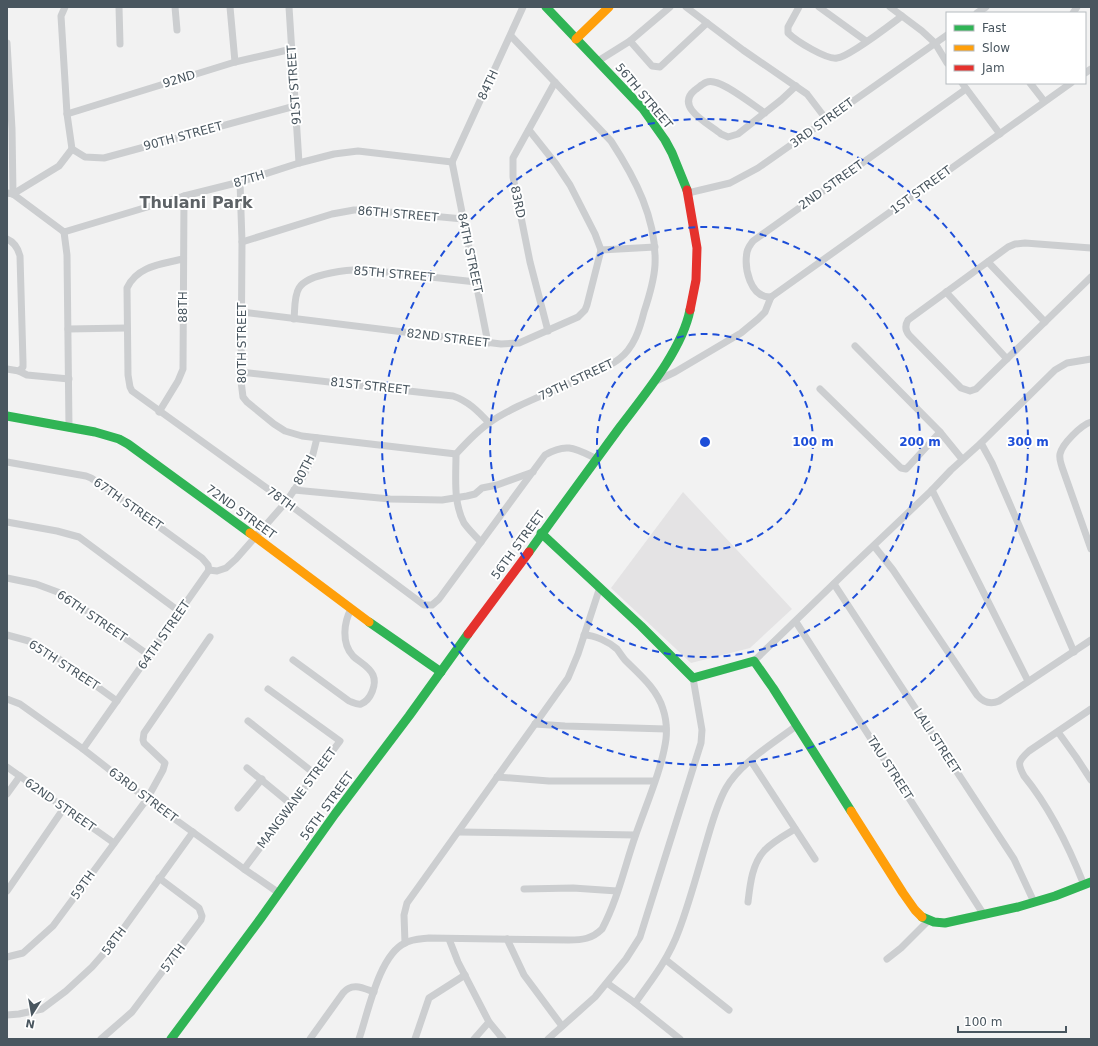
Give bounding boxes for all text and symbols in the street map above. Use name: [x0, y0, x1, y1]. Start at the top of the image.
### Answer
legend: [946, 12, 1086, 84]
text: Fast: [982, 21, 1006, 35]
text: Slow: [982, 41, 1010, 55]
street label: 91ST STREET: [284, 44, 304, 125]
street label: 56TH STREET: [613, 60, 676, 132]
text: Jam: [981, 61, 1005, 75]
street label: 92ND: [161, 67, 197, 91]
street label: 84TH: [475, 68, 501, 102]
street label: 3RD STREET: [788, 95, 857, 151]
street label: 90TH STREET: [142, 119, 225, 153]
street label: 2ND STREET: [796, 157, 866, 212]
street label: 1ST STREET: [888, 163, 955, 217]
street label: 87TH: [232, 168, 266, 190]
street label: 83RD: [508, 184, 528, 220]
district label: Thulani Park: [139, 193, 253, 212]
street label: 86TH STREET: [357, 203, 440, 225]
street label: 84TH STREET: [455, 212, 485, 295]
street label: 85TH STREET: [353, 263, 436, 285]
street label: 88TH: [176, 291, 190, 323]
street label: 80TH STREET: [235, 302, 249, 384]
street label: 82ND STREET: [406, 326, 491, 350]
street label: 79TH STREET: [536, 356, 616, 404]
street label: 81ST STREET: [330, 375, 411, 397]
centre of rings: [698, 435, 712, 449]
text: 100 m: [792, 435, 834, 449]
text: 200 m: [899, 435, 941, 449]
text: 300 m: [1007, 435, 1049, 449]
street label: 80TH: [291, 453, 317, 487]
street label: 67TH STREET: [91, 475, 166, 533]
street label: 72ND STREET: [203, 482, 279, 542]
street label: 78TH: [264, 484, 298, 514]
street label: 56TH STREET: [488, 507, 548, 582]
street label: 66TH STREET: [54, 587, 130, 645]
street label: 64TH STREET: [135, 597, 193, 672]
street label: 65TH STREET: [26, 637, 102, 693]
street label: LALI STREET: [911, 706, 964, 777]
street label: TAU STREET: [864, 733, 916, 803]
street label: MANGWANE STREET: [255, 744, 340, 851]
street label: 63RD STREET: [106, 765, 181, 826]
street label: 56TH STREET: [297, 768, 357, 843]
street label: 62ND STREET: [22, 775, 99, 835]
street label: 59TH: [68, 868, 98, 902]
street label: 58TH: [99, 924, 129, 958]
street label: 57TH: [158, 941, 188, 975]
north arrow: [12, 994, 52, 1034]
scale bar: [958, 1008, 1066, 1034]
text: 100 m: [964, 1015, 1002, 1029]
text: N: [24, 1016, 36, 1031]

